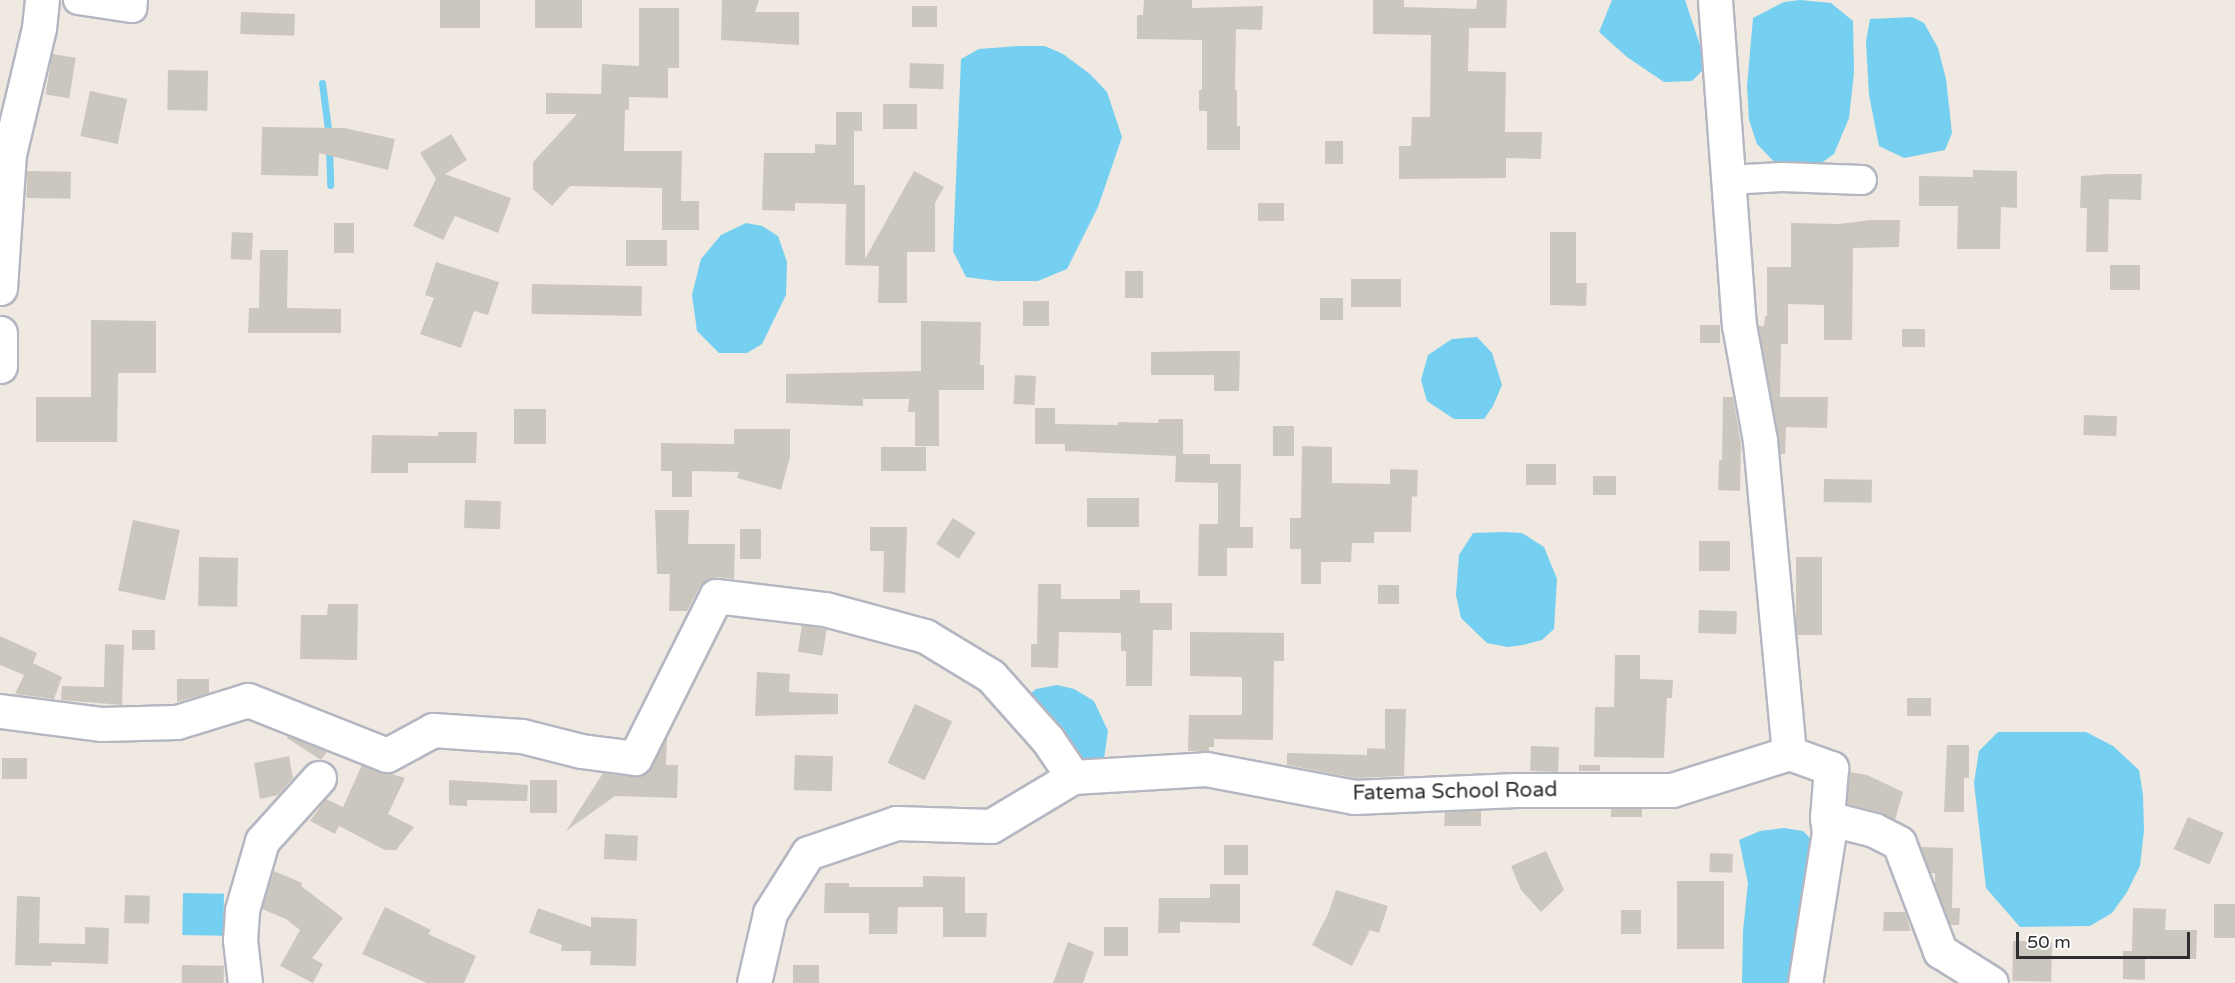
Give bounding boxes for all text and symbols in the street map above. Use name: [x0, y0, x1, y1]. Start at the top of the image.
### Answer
street label: Fatema School Road: [1352, 778, 1558, 806]
scale bar: [2019, 920, 2193, 958]
text: 50 m: [2027, 931, 2071, 953]

